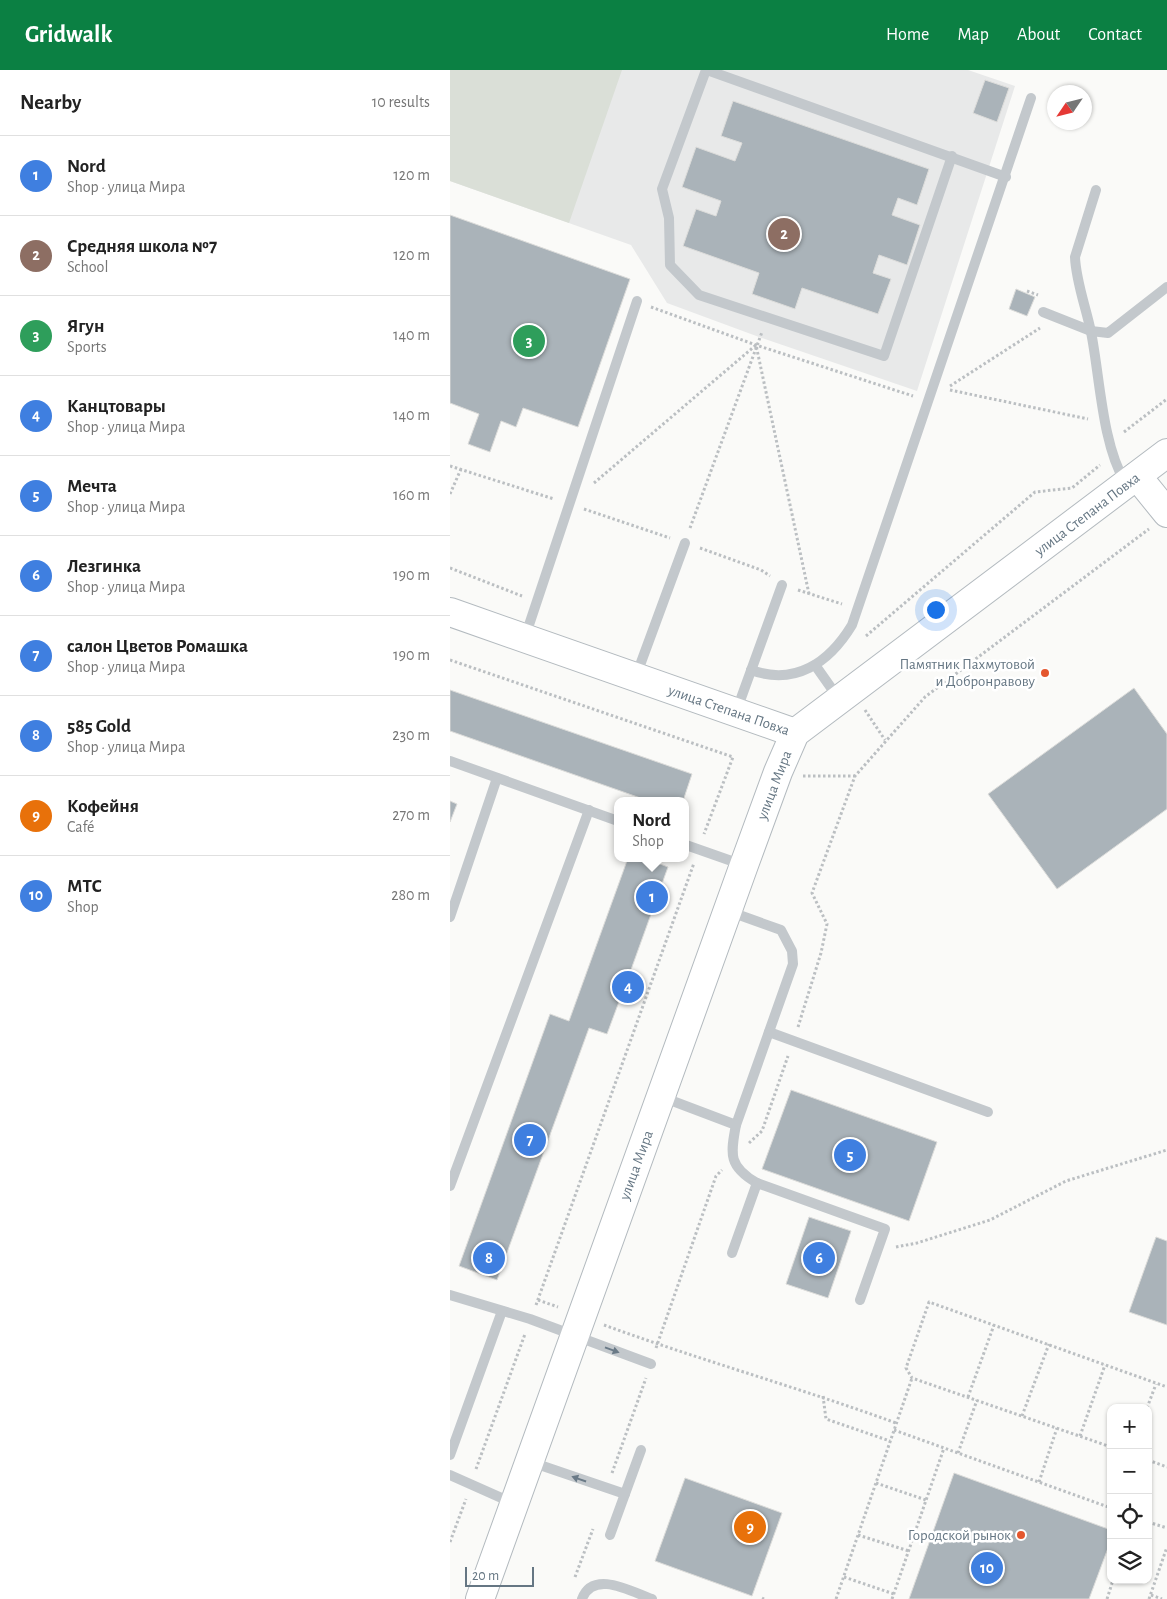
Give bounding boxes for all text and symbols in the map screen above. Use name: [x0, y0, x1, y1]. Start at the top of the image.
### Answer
text: Gridwalk: [25, 23, 112, 47]
text: Home: [886, 26, 929, 44]
text: Map: [957, 26, 989, 44]
text: About: [1017, 26, 1060, 44]
text: Contact: [1088, 26, 1142, 44]
north arrow: [1047, 85, 1092, 130]
text: Nearby: [20, 92, 81, 113]
text: 10 results: [372, 94, 430, 110]
text: Nord: [67, 157, 106, 176]
text: 1: [33, 167, 39, 183]
text: 120 m: [393, 167, 430, 183]
text: Shop · улица Мира: [67, 179, 185, 195]
pin: 2: [768, 215, 800, 253]
text: Средняя школа №7: [67, 237, 217, 256]
text: 2: [32, 247, 40, 263]
text: 120 m: [393, 247, 430, 263]
text: School: [67, 259, 108, 275]
text: Ягун: [67, 317, 104, 336]
pin: 3: [513, 322, 545, 360]
text: 3: [33, 327, 39, 343]
text: 140 m: [393, 327, 430, 343]
text: Sports: [67, 339, 107, 355]
text: Канцтовары: [67, 397, 166, 416]
text: 4: [32, 407, 40, 423]
text: 140 m: [393, 407, 430, 423]
text: Shop · улица Мира: [67, 419, 185, 435]
street label: улица Степана Повха: [1031, 470, 1143, 559]
text: Мечта: [67, 477, 117, 496]
text: 5: [33, 487, 39, 503]
text: 160 m: [393, 487, 430, 503]
text: Shop · улица Мира: [67, 499, 185, 515]
text: Лезгинка: [67, 557, 141, 576]
text: 6: [32, 567, 40, 583]
text: 190 m: [393, 567, 430, 583]
text: Shop · улица Мира: [67, 579, 185, 595]
your location: [923, 597, 949, 623]
text: салон Цветов Ромашка: [67, 637, 248, 656]
text: 7: [33, 647, 39, 663]
text: 190 m: [393, 647, 430, 663]
place label: Памятник Пахмутовой и Добронравову: [899, 657, 1036, 689]
text: Shop · улица Мира: [67, 659, 185, 675]
marker: Памятник Пахмутовой и Добронравову: [1039, 667, 1051, 679]
street label: улица Степана Повха: [665, 682, 792, 738]
text: 585 Gold: [67, 717, 131, 736]
text: 8: [32, 727, 40, 743]
text: 230 m: [392, 727, 430, 743]
text: Shop · улица Мира: [67, 739, 185, 755]
street label: улица Мира: [754, 748, 795, 823]
text: Кофейня: [67, 797, 139, 816]
popup: [614, 797, 689, 862]
text: 9: [32, 807, 40, 823]
text: 270 m: [392, 807, 430, 823]
text: Nord: [632, 811, 671, 830]
text: Café: [67, 819, 95, 835]
text: Shop: [632, 833, 664, 849]
text: МТС: [67, 877, 102, 896]
pin: 1: [636, 878, 668, 916]
text: 10: [29, 887, 43, 903]
text: 280 m: [391, 887, 430, 903]
text: Shop: [67, 899, 99, 915]
pin: 4: [612, 968, 644, 1006]
pin: 7: [514, 1121, 546, 1159]
street label: улица Мира: [617, 1128, 656, 1203]
pin: 5: [834, 1136, 866, 1174]
pin: 8: [473, 1239, 505, 1277]
pin: 6: [803, 1239, 835, 1277]
one-way arrow: [605, 1347, 620, 1354]
map controls: [1107, 1404, 1152, 1584]
button: +: [1107, 1404, 1152, 1449]
button: −: [1107, 1449, 1152, 1494]
one-way arrow: [571, 1474, 586, 1482]
button: locate: [1107, 1494, 1152, 1539]
pin: 9: [734, 1508, 766, 1546]
place label: Городской рынок: [908, 1528, 1011, 1543]
marker: Городской рынок: [1015, 1529, 1027, 1541]
button: layers: [1107, 1539, 1152, 1584]
pin: 10: [971, 1549, 1003, 1587]
scale bar: [465, 1564, 534, 1587]
text: 20 m: [472, 1569, 499, 1583]

